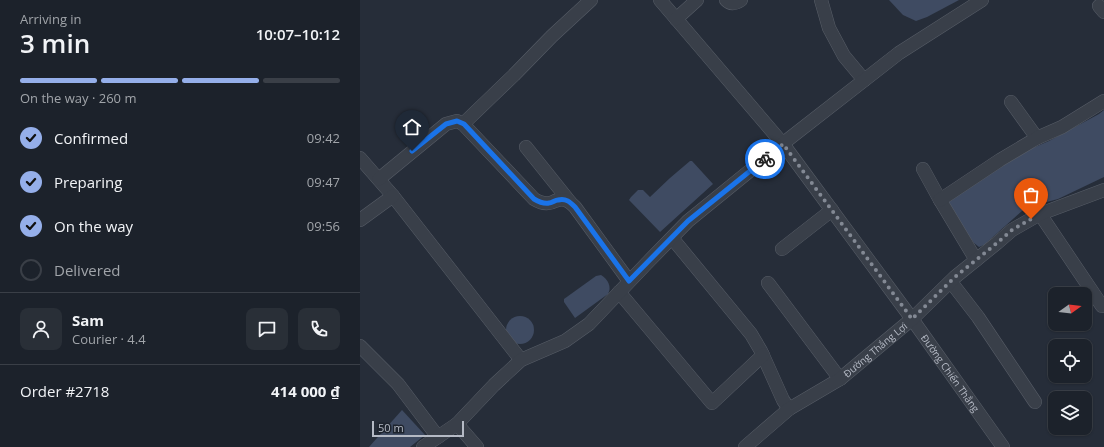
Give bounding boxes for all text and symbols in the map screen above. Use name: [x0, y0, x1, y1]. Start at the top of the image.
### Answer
text: Arriving in: [20, 10, 82, 28]
text: 10:07–10:12: [256, 24, 340, 44]
text: 3 min: [20, 25, 90, 61]
text: On the way · 260 m: [20, 89, 136, 107]
pin: [395, 110, 429, 151]
icon: home: [401, 116, 423, 138]
icon: check: [20, 127, 42, 149]
text: Confirmed: [54, 128, 128, 148]
text: 09:42: [307, 129, 340, 147]
courier: [745, 139, 785, 179]
icon: bike: [754, 148, 776, 170]
icon: check: [20, 171, 42, 193]
text: Preparing: [54, 172, 122, 192]
text: 09:47: [307, 173, 340, 191]
pin: [1014, 178, 1048, 219]
icon: bag: [1020, 184, 1042, 206]
icon: check: [20, 215, 42, 237]
text: On the way: [54, 216, 133, 236]
text: 09:56: [307, 217, 340, 235]
text: Delivered: [54, 260, 121, 280]
north arrow: [1048, 287, 1092, 331]
map controls: [1048, 287, 1092, 435]
button: person: [20, 308, 62, 350]
button: chat: [246, 308, 288, 350]
button: phone: [298, 308, 340, 350]
text: Sam: [72, 310, 104, 330]
street label: Đường Thắng Lợi: [840, 319, 910, 381]
text: Courier · 4.4: [72, 330, 146, 348]
street label: Đường Chiến Thắng: [918, 331, 983, 415]
button: locate: [1048, 339, 1092, 383]
text: Order #2718: [20, 381, 109, 401]
text: 414 000 ₫: [271, 381, 340, 401]
button: layers: [1048, 391, 1092, 435]
scale bar: [372, 419, 464, 438]
text: 50 m: [378, 420, 404, 435]

